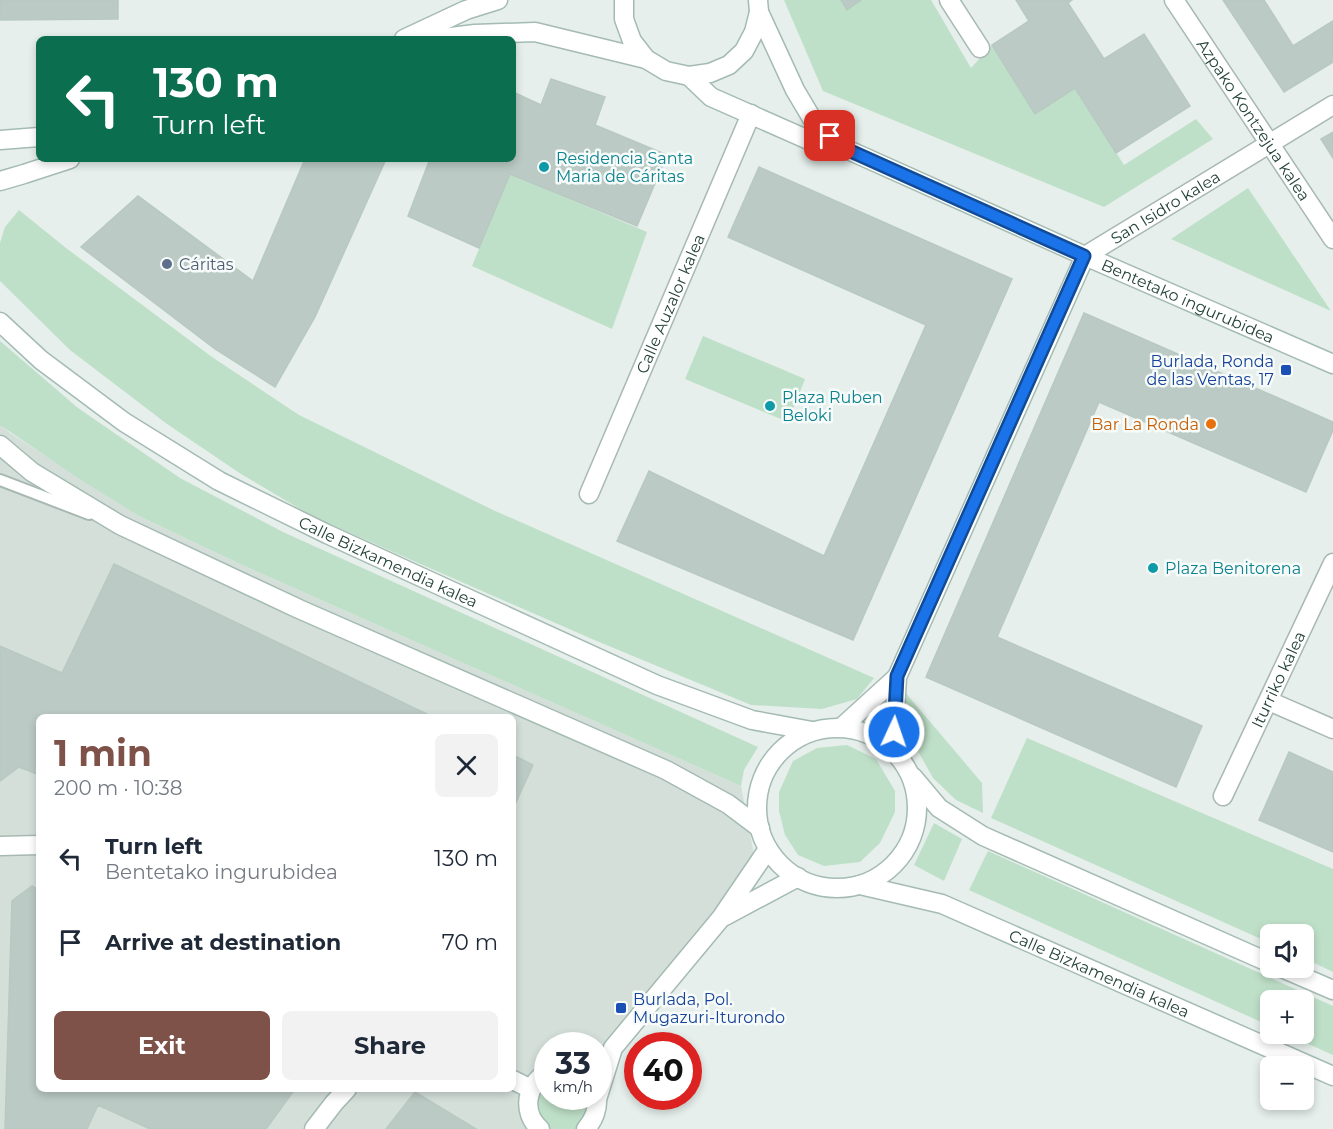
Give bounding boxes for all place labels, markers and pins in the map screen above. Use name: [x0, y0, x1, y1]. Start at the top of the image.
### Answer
pin: [804, 110, 855, 161]
place label: Residencia Santa Maria de Cáritas: [556, 149, 693, 186]
marker: Residencia Santa Maria de Cáritas: [537, 160, 551, 174]
place label: Cáritas: [179, 255, 234, 274]
marker: Cáritas: [160, 257, 174, 271]
place label: Burlada, Ronda de las Ventas, 17: [1147, 352, 1274, 389]
marker: Burlada, Ronda de las Ventas, 17: [1279, 363, 1293, 377]
place label: Plaza Ruben Beloki: [782, 388, 883, 425]
marker: Plaza Ruben Beloki: [763, 399, 777, 413]
place label: Bar La Ronda: [1091, 415, 1199, 434]
marker: Bar La Ronda: [1204, 417, 1218, 431]
place label: Plaza Benitorena: [1165, 559, 1301, 578]
marker: Plaza Benitorena: [1146, 561, 1160, 575]
place label: Burlada, Pol. Mugazuri-Iturondo: [633, 990, 785, 1027]
marker: Burlada, Pol. Mugazuri-Iturondo: [614, 1001, 628, 1015]

